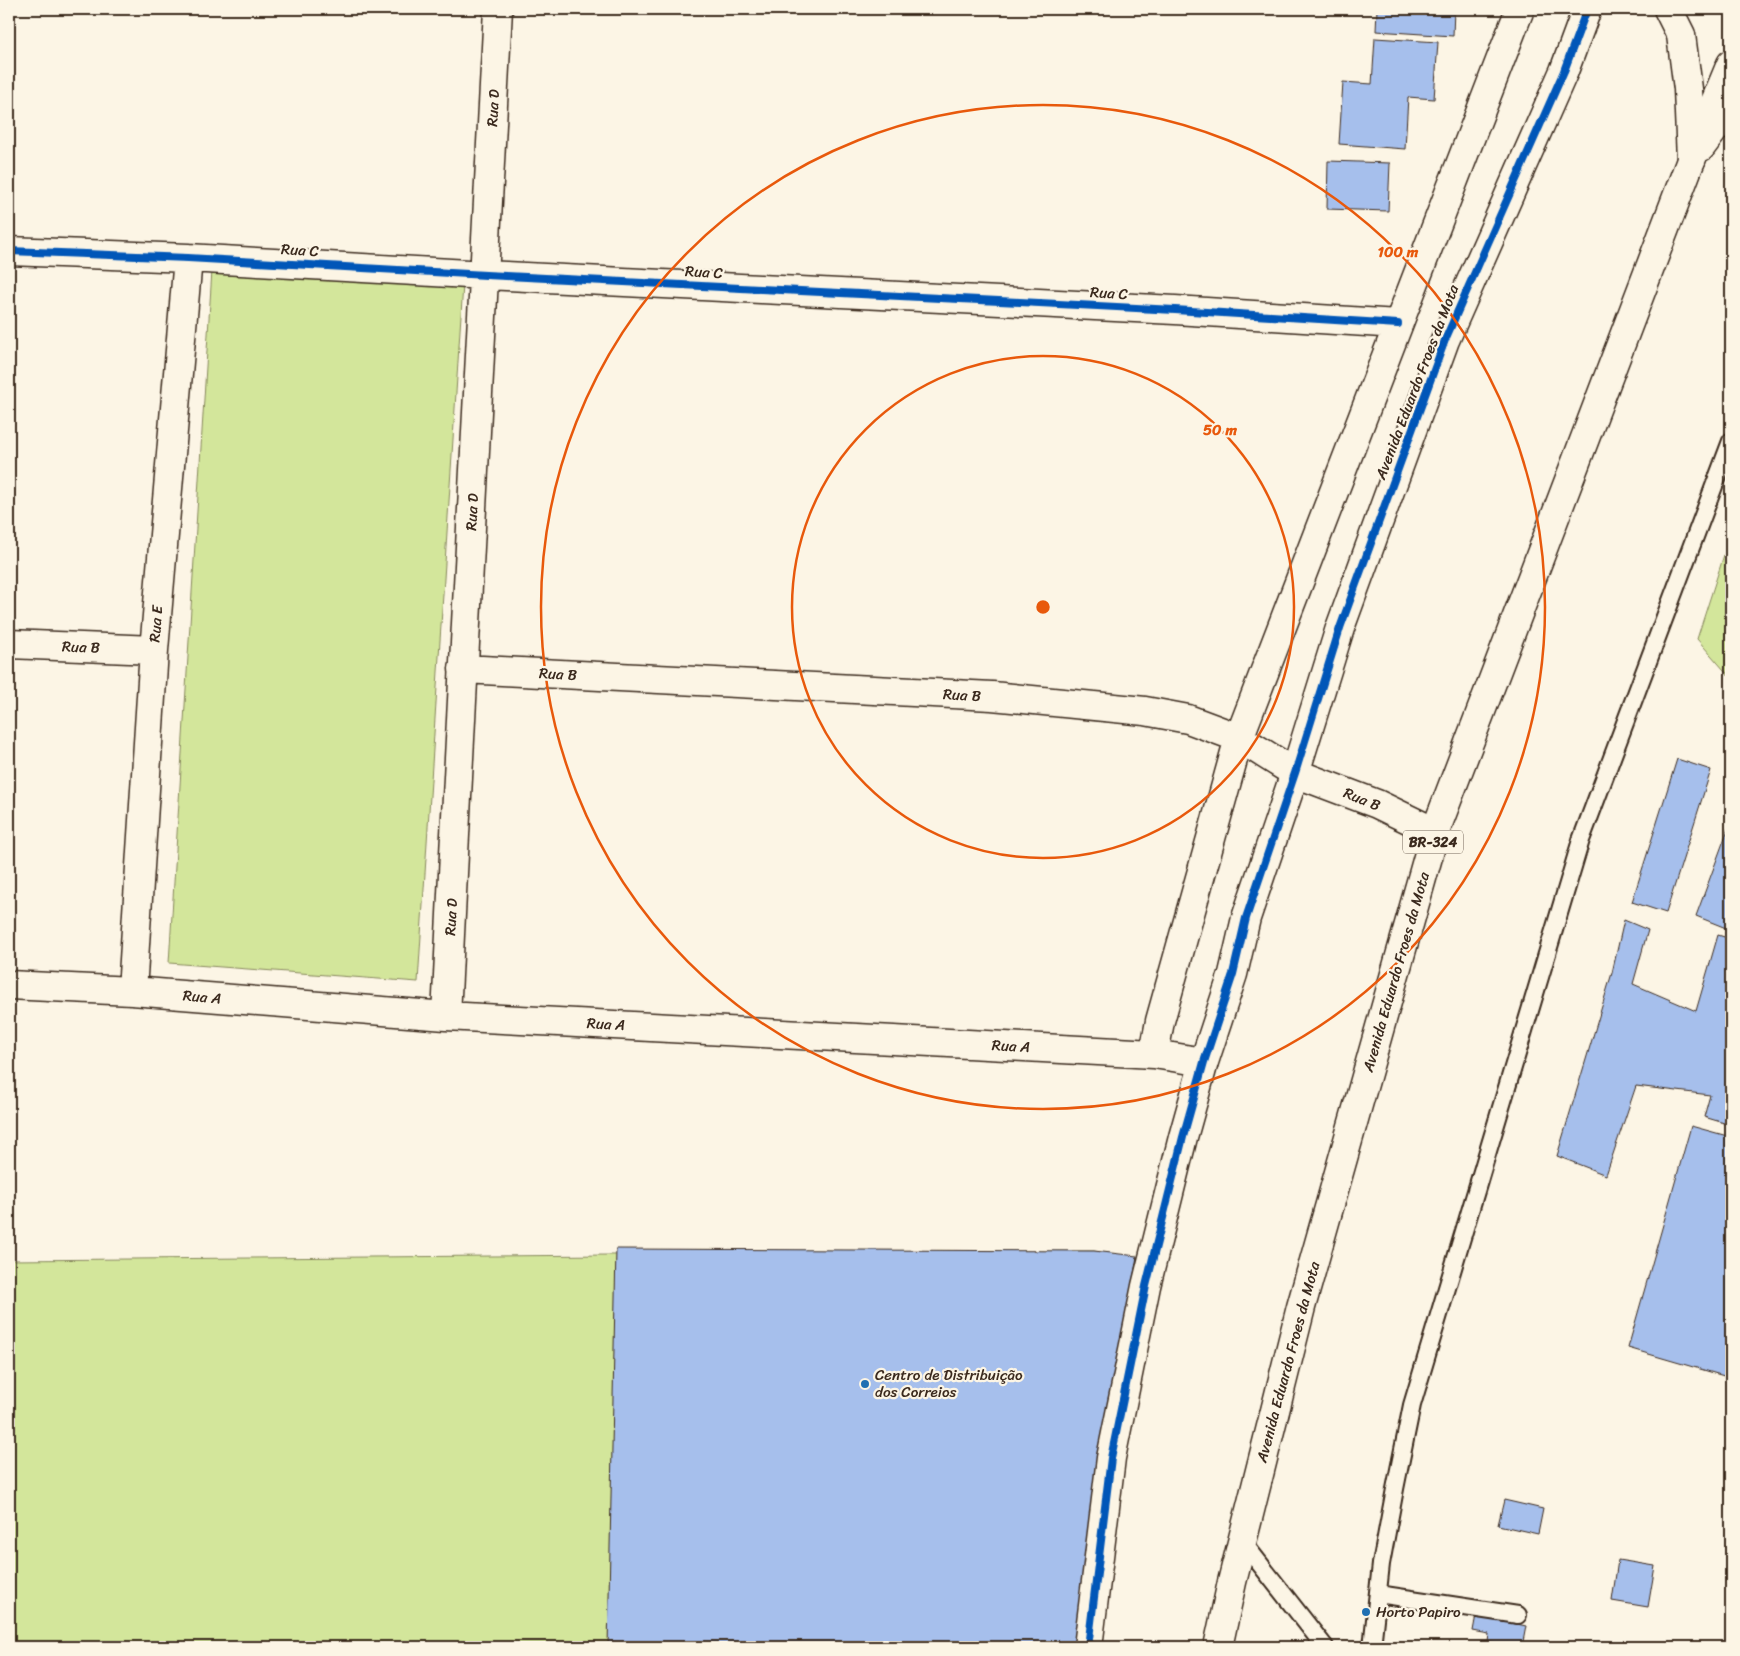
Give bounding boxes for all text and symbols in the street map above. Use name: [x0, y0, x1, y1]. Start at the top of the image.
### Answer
street label: Rua D: [479, 89, 507, 127]
street label: Rua C: [280, 236, 320, 264]
text: 100 m: [1378, 239, 1419, 265]
street label: Rua C: [684, 258, 724, 286]
street label: Rua C: [1089, 279, 1129, 307]
street label: Avenida Eduardo Froes da Mota: [1367, 280, 1466, 484]
text: 50 m: [1203, 417, 1238, 443]
street label: Rua D: [458, 493, 486, 531]
centre of rings: [1034, 598, 1052, 616]
street label: Rua E: [141, 603, 171, 644]
street label: Rua B: [61, 633, 101, 661]
street label: Rua B: [538, 660, 578, 688]
street label: Rua B: [942, 681, 982, 709]
street label: Rua B: [1339, 780, 1385, 818]
road number: BR-324: [1403, 830, 1463, 854]
street label: Avenida Eduardo Froes da Mota: [1355, 868, 1437, 1076]
street label: Rua D: [437, 898, 465, 936]
street label: Rua A: [182, 982, 222, 1012]
street label: Rua A: [586, 1010, 626, 1038]
street label: Rua A: [991, 1032, 1031, 1060]
street label: Avenida Eduardo Froes da Mota: [1248, 1258, 1327, 1466]
place label: Centro de Distribuição dos Correios: [875, 1362, 1023, 1405]
marker: Centro de Distribuição dos Correios: [859, 1378, 871, 1390]
place label: Horto Papiro: [1376, 1599, 1461, 1625]
marker: Horto Papiro: [1360, 1606, 1372, 1618]

